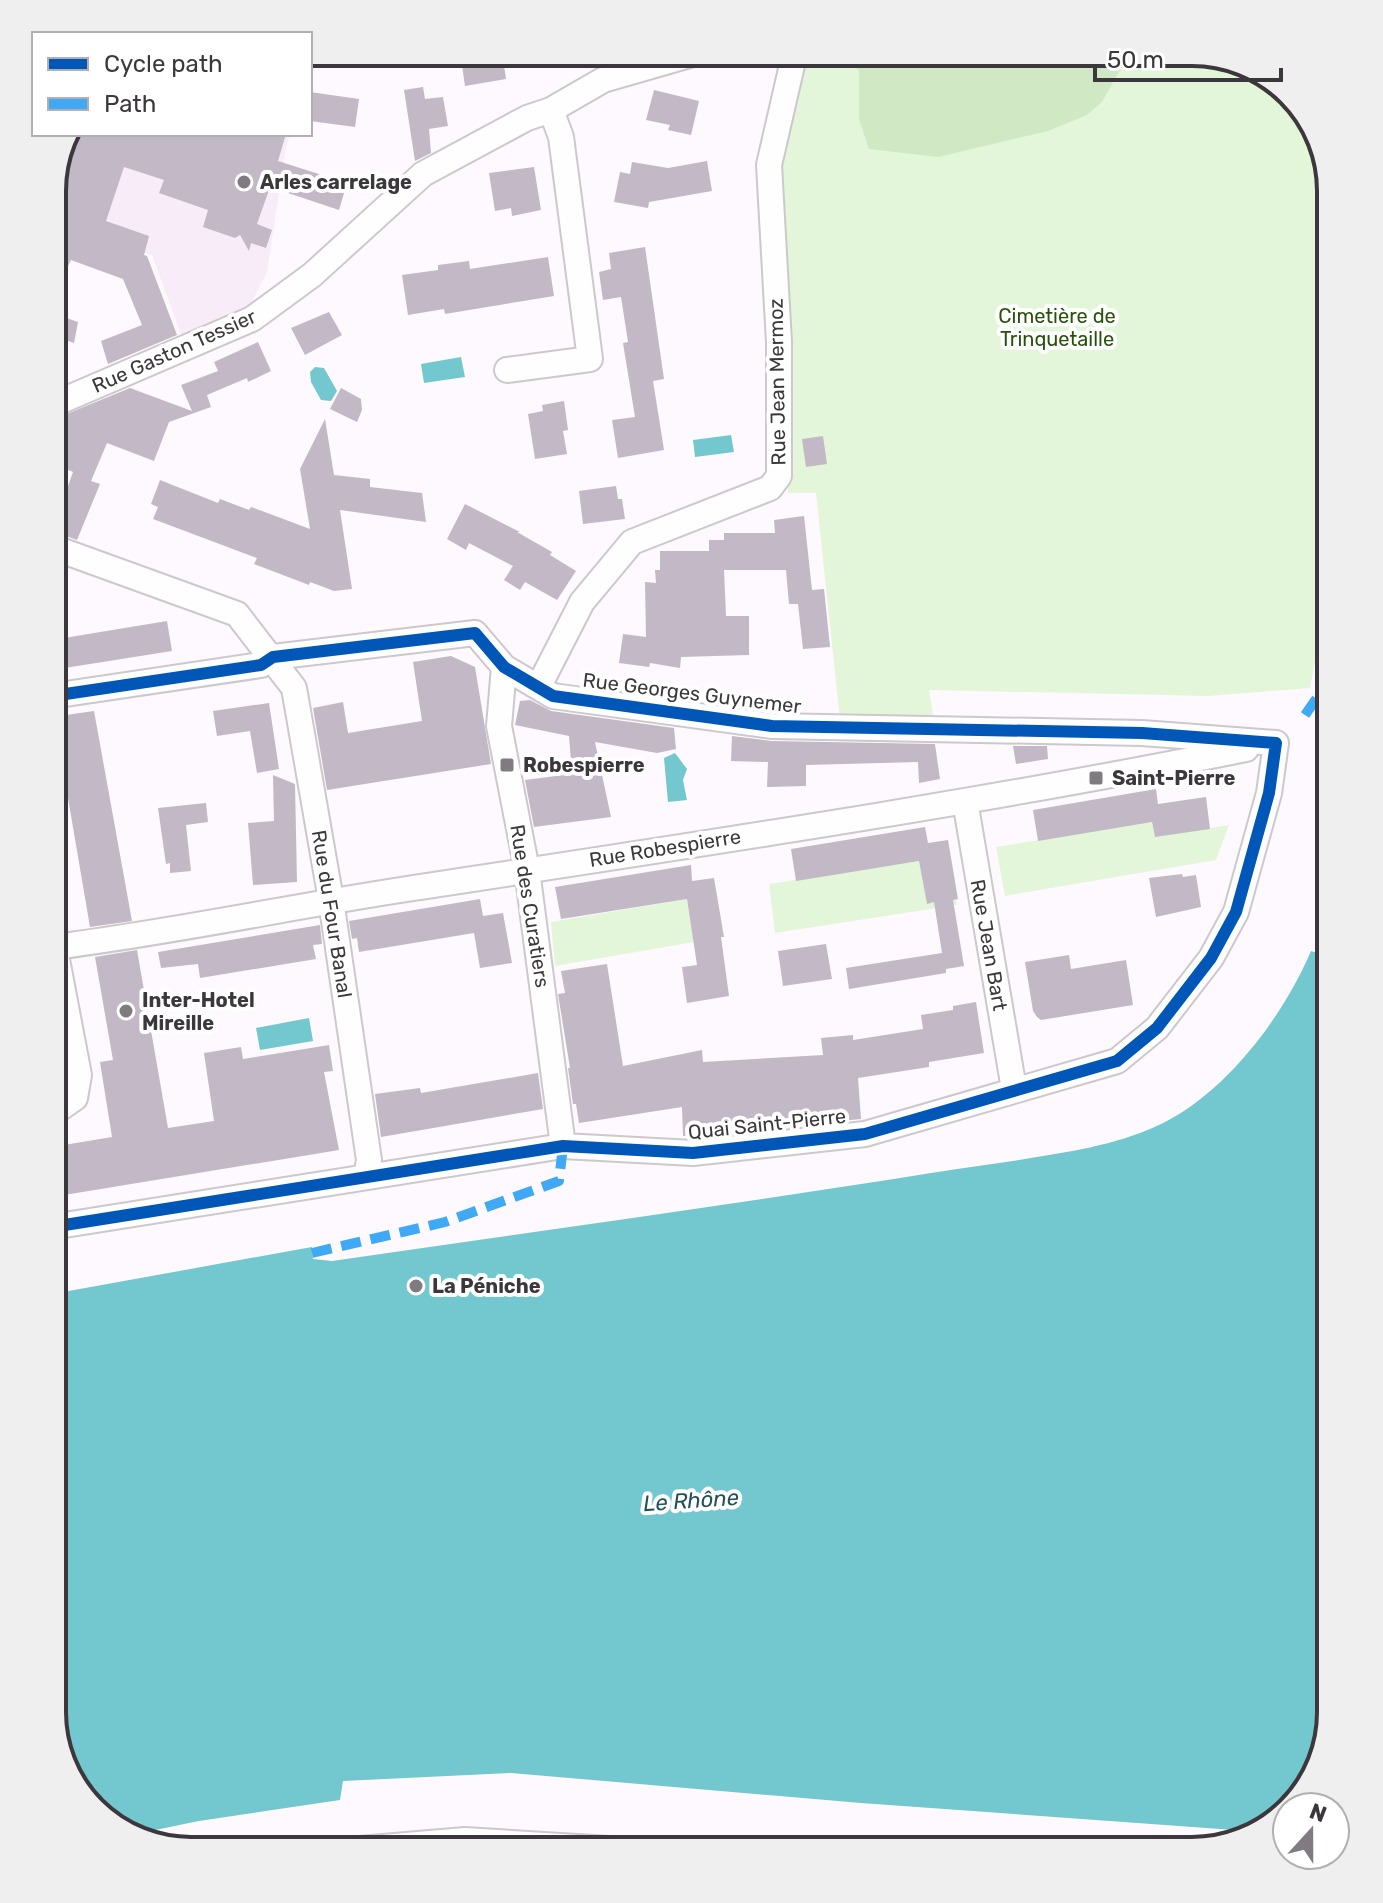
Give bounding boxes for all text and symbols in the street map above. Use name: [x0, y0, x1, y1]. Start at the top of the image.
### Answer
legend: [32, 32, 312, 136]
scale bar: [1095, 32, 1281, 82]
text: 50 m: [1107, 46, 1164, 74]
text: Cycle path: [104, 50, 223, 78]
text: Path: [104, 90, 156, 118]
place label: Arles carrelage: [260, 170, 412, 194]
marker: Arles carrelage: [235, 173, 253, 191]
street label: Rue Jean Mermoz: [764, 298, 790, 466]
street label: Rue Gaston Tessier: [88, 304, 260, 398]
park label: Cimetière de Trinquetaille: [998, 304, 1116, 351]
street label: Rue Georges Guynemer: [581, 668, 803, 718]
place label: Robespierre: [523, 753, 645, 777]
marker: Robespierre: [498, 756, 516, 774]
place label: Saint-Pierre: [1112, 766, 1235, 790]
marker: Saint-Pierre: [1087, 769, 1105, 787]
street label: Rue des Curatiers: [505, 823, 555, 989]
street label: Rue Robespierre: [587, 824, 743, 872]
street label: Rue du Four Banal: [307, 828, 357, 1000]
street label: Rue Jean Bart: [966, 877, 1012, 1013]
place label: Inter-Hotel Mireille: [142, 988, 255, 1035]
marker: Inter-Hotel Mireille: [117, 1002, 135, 1020]
street label: Quai Saint-Pierre: [687, 1104, 847, 1144]
place label: La Péniche: [432, 1274, 541, 1298]
marker: La Péniche: [407, 1277, 425, 1295]
water label: Le Rhône: [642, 1484, 740, 1517]
north arrow: [1271, 1791, 1351, 1871]
text: N: [1306, 1797, 1330, 1828]

